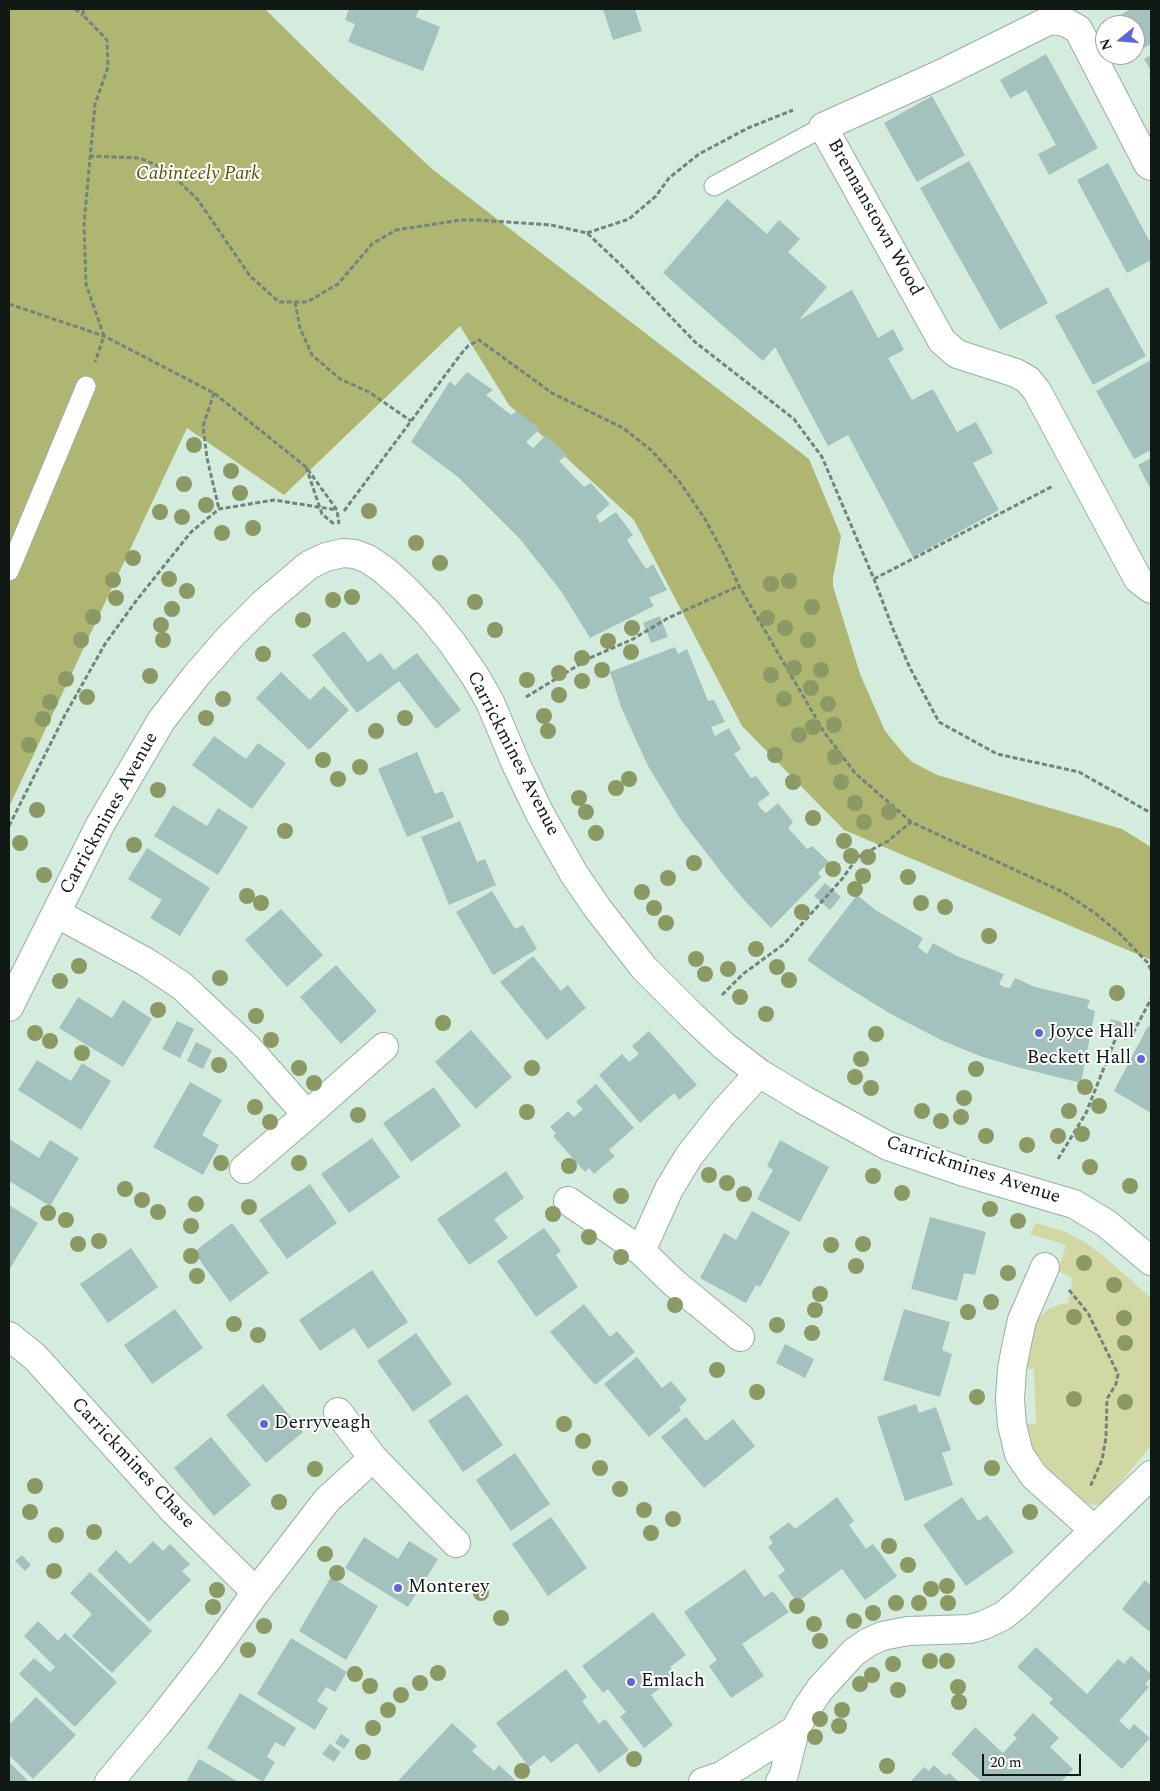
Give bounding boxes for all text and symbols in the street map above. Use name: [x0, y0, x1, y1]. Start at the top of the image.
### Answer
north arrow: [1095, 15, 1145, 65]
text: N: [1094, 36, 1118, 53]
street label: Brennanstown Wood: [821, 135, 927, 301]
park label: Cabinteely Park: [136, 164, 260, 186]
street label: Carrickmines Avenue: [461, 668, 563, 840]
street label: Carrickmines Avenue: [56, 729, 164, 899]
place label: Joyce Hall: [1049, 1022, 1134, 1044]
marker: Joyce Hall: [1033, 1027, 1045, 1039]
place label: Beckett Hall: [1027, 1048, 1131, 1070]
marker: Beckett Hall: [1135, 1053, 1147, 1065]
street label: Carrickmines Avenue: [883, 1132, 1063, 1210]
street label: Carrickmines Chase: [65, 1394, 199, 1534]
place label: Derryveagh: [274, 1413, 371, 1435]
marker: Derryveagh: [258, 1418, 270, 1430]
place label: Monterey: [408, 1577, 489, 1599]
marker: Monterey: [392, 1582, 404, 1594]
place label: Emlach: [641, 1671, 705, 1693]
marker: Emlach: [625, 1676, 637, 1688]
scale bar: [985, 1744, 1084, 1776]
text: 20 m: [990, 1751, 1022, 1774]

